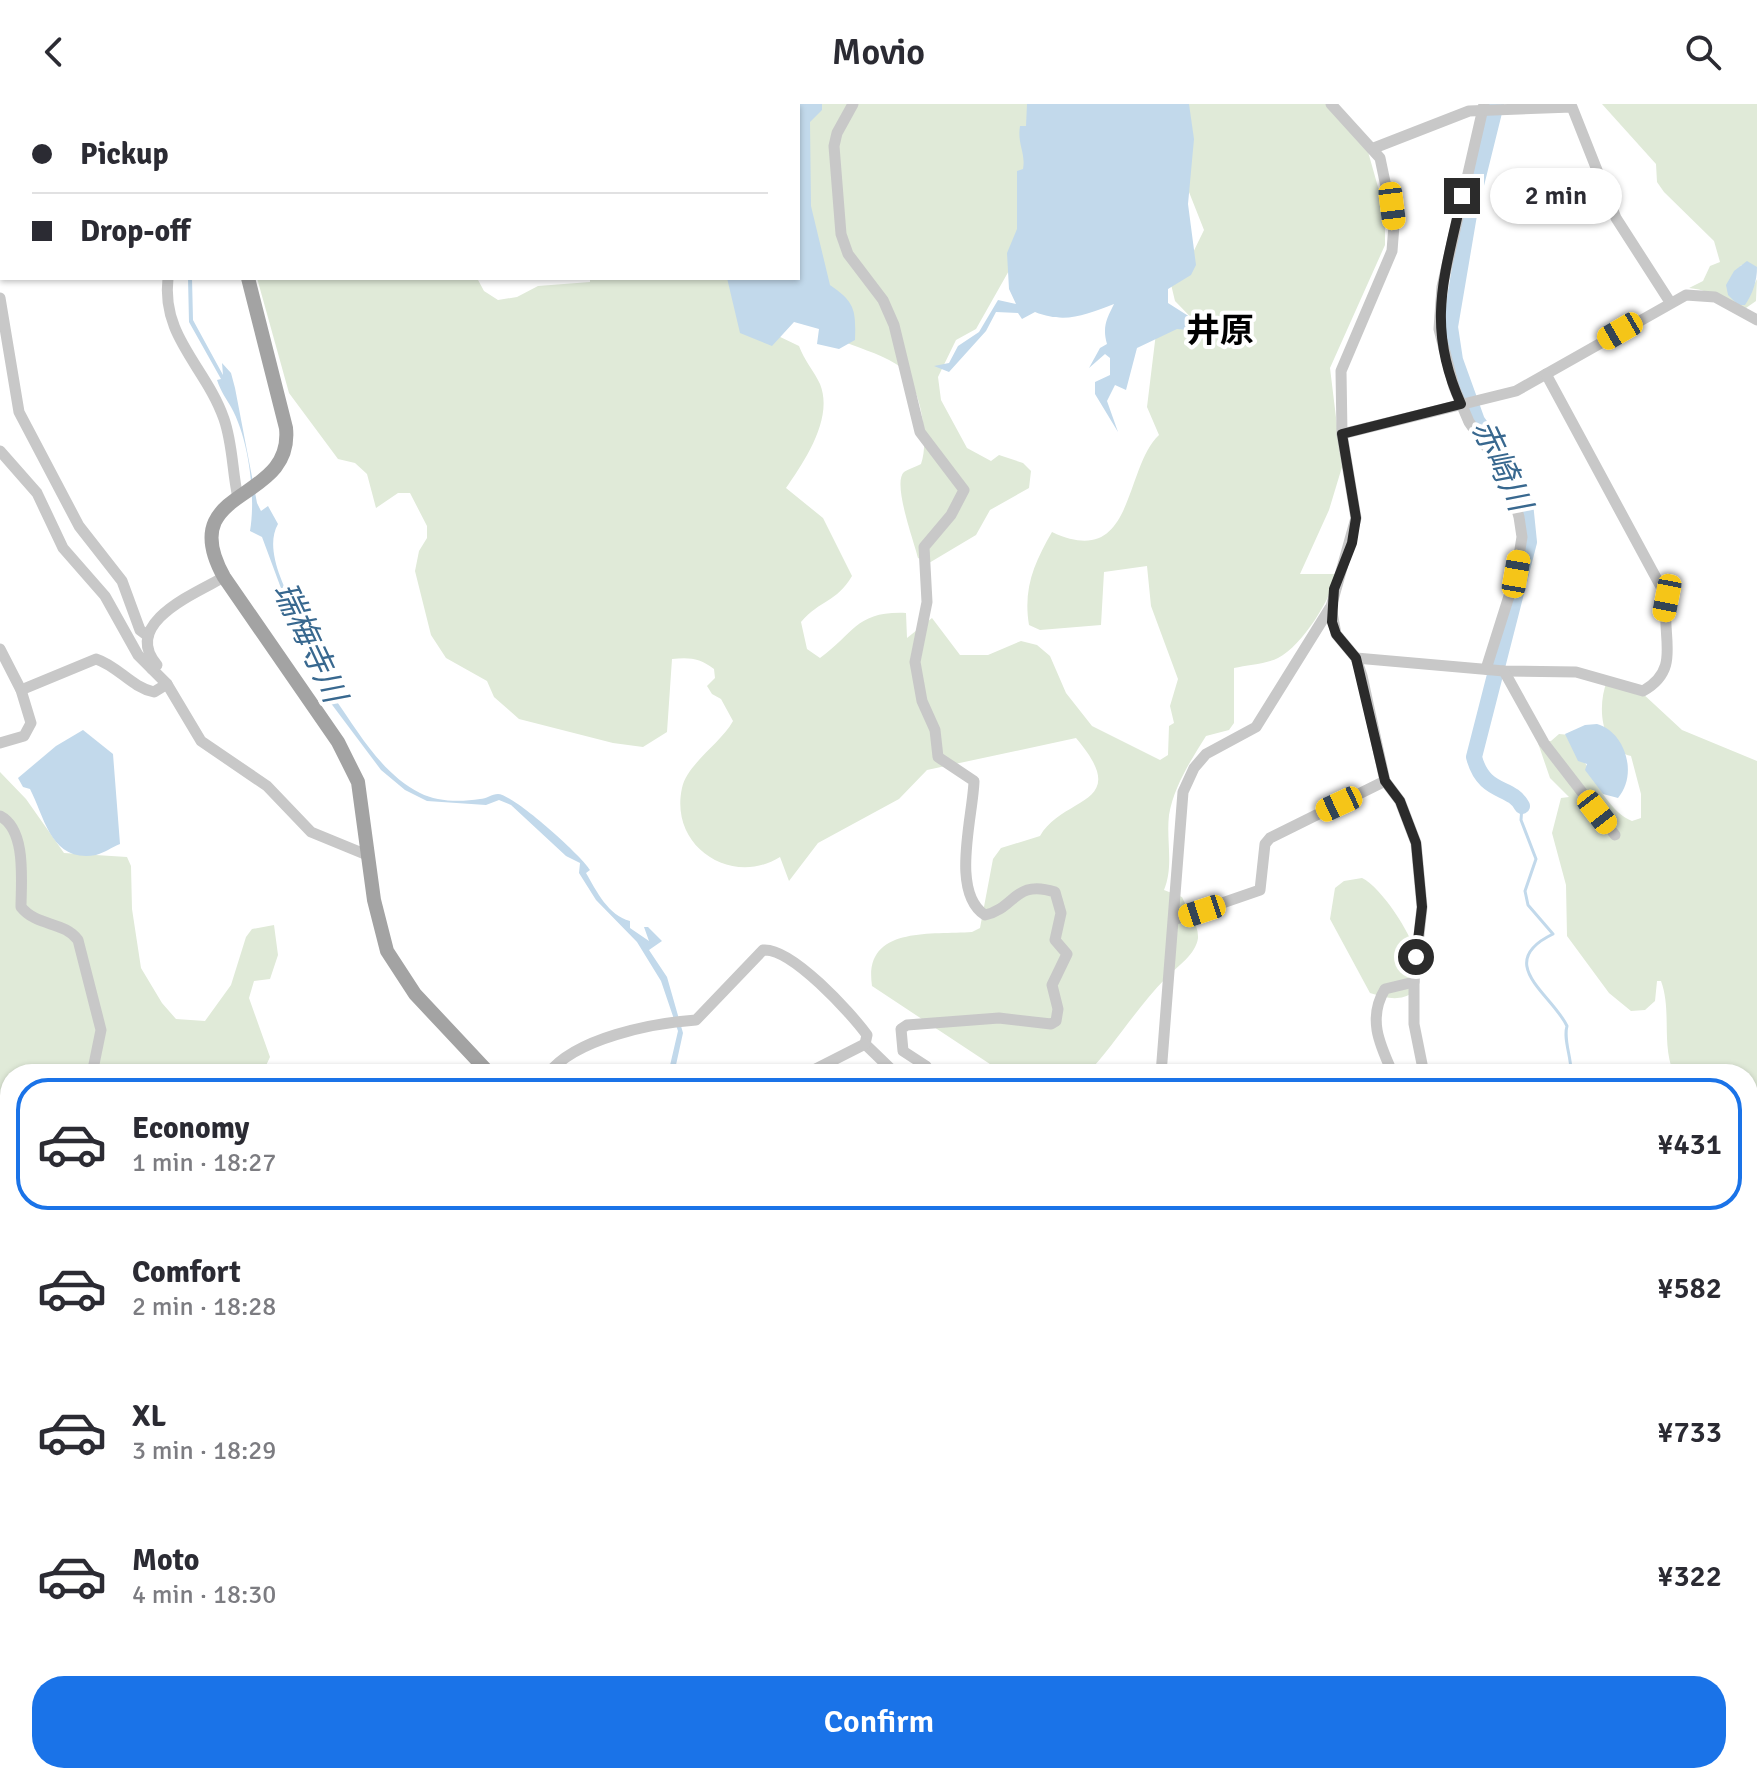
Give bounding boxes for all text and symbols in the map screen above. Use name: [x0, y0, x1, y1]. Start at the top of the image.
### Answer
icon: back: [32, 30, 76, 74]
text: Movio: [832, 30, 925, 75]
icon: search: [1681, 30, 1725, 74]
text: Pickup: [80, 136, 169, 173]
callout: 2 min: [1490, 168, 1622, 224]
route end: [1444, 178, 1480, 214]
text: 2 min: [1525, 180, 1587, 212]
car: [1377, 181, 1407, 231]
text: Drop-off: [80, 213, 190, 250]
car: [1593, 309, 1647, 353]
district label: 井原: [1186, 310, 1254, 352]
water label: 赤崎川: [1464, 413, 1541, 520]
car: [1500, 548, 1532, 600]
car: [1651, 572, 1683, 624]
water label: 瑞梅寺川: [265, 576, 356, 711]
car: [1312, 783, 1366, 825]
car: [1573, 786, 1621, 838]
car: [1175, 892, 1229, 930]
route start: [1398, 939, 1434, 975]
icon: car: [36, 1108, 108, 1180]
text: Economy: [132, 1110, 249, 1147]
text: ¥431: [1657, 1126, 1722, 1163]
text: 1 min · 18:27: [132, 1147, 276, 1179]
icon: car: [36, 1252, 108, 1324]
text: Comfort: [132, 1254, 241, 1291]
text: ¥582: [1657, 1270, 1722, 1307]
text: 2 min · 18:28: [132, 1291, 276, 1323]
icon: car: [36, 1396, 108, 1468]
text: XL: [132, 1398, 166, 1435]
text: ¥733: [1657, 1414, 1722, 1451]
text: 3 min · 18:29: [132, 1435, 276, 1467]
icon: car: [36, 1540, 108, 1612]
text: Moto: [132, 1542, 199, 1579]
text: ¥322: [1657, 1558, 1722, 1595]
text: 4 min · 18:30: [132, 1579, 276, 1611]
button: Confirm: [32, 1676, 1726, 1768]

